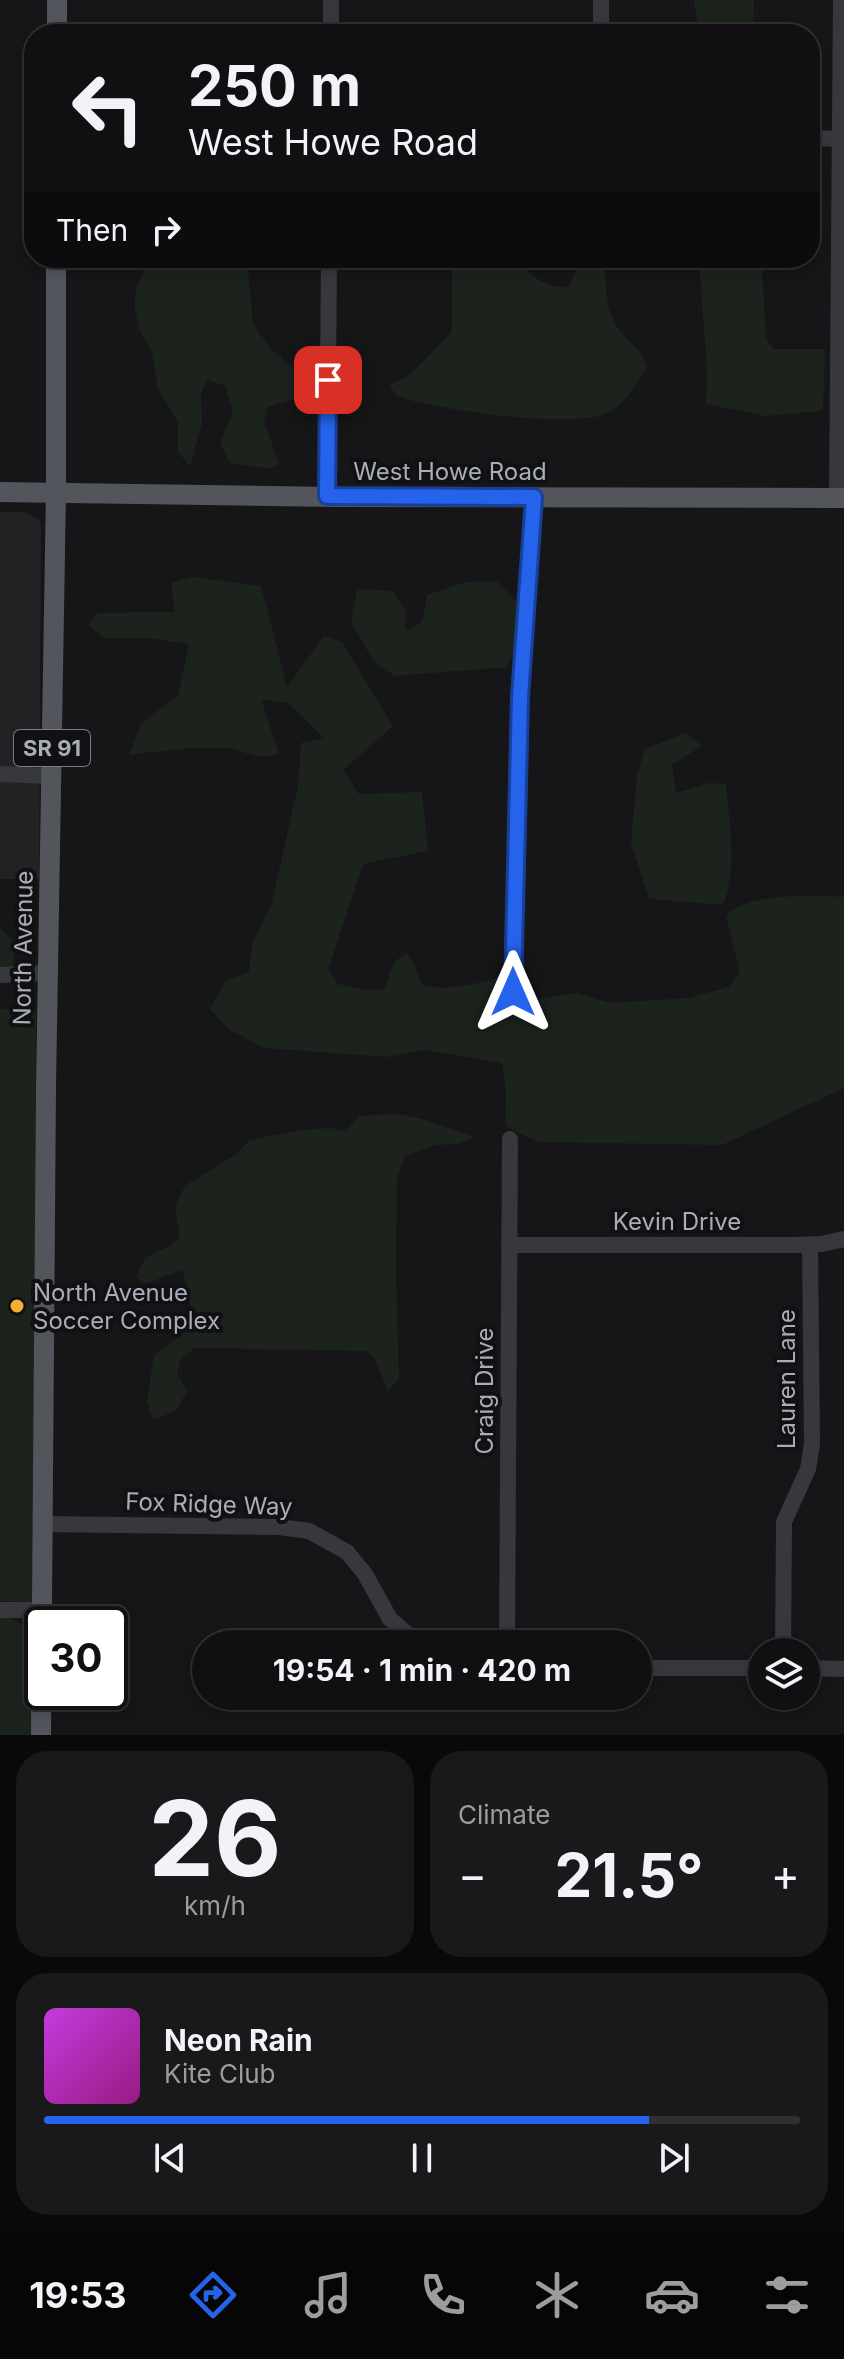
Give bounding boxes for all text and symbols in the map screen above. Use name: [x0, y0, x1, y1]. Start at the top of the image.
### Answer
text: 250 m: [188, 52, 361, 120]
icon: left: [56, 56, 160, 160]
text: West Howe Road: [188, 120, 478, 164]
icon: right: [144, 208, 188, 252]
text: Then: [56, 212, 128, 248]
pin: [294, 346, 362, 414]
icon: arrive: [306, 358, 350, 402]
street label: West Howe Road: [353, 457, 547, 486]
road number: SR 91: [14, 730, 90, 766]
street label: North Avenue: [7, 870, 39, 1026]
position arrow: [471, 950, 555, 1034]
street label: Kevin Drive: [613, 1207, 741, 1236]
place label: North Avenue Soccer Complex: [33, 1278, 220, 1335]
marker: North Avenue Soccer Complex: [8, 1297, 26, 1315]
street label: Lauren Lane: [772, 1309, 801, 1449]
street label: Craig Drive: [470, 1328, 499, 1454]
street label: Fox Ridge Way: [125, 1487, 293, 1521]
speed limit sign: 30: [24, 1606, 128, 1710]
map controls: [748, 1638, 820, 1710]
button: layers: [748, 1638, 820, 1710]
text: 19:54 · 1 min · 420 m: [273, 1652, 571, 1688]
text: 26: [148, 1775, 282, 1901]
text: Climate: [458, 1799, 550, 1830]
text: 21.5°: [555, 1839, 703, 1911]
text: −: [458, 1848, 487, 1902]
text: +: [771, 1848, 800, 1902]
text: km/h: [184, 1890, 246, 1921]
text: Neon Rain: [164, 2022, 313, 2058]
text: Kite Club: [164, 2058, 275, 2089]
icon: previous: [148, 2136, 192, 2180]
icon: pause: [400, 2136, 444, 2180]
icon: next: [652, 2136, 696, 2180]
icon: directions: [185, 2267, 241, 2323]
icon: music: [300, 2267, 356, 2323]
icon: phone: [415, 2267, 471, 2323]
icon: climate: [529, 2267, 585, 2323]
icon: car: [644, 2267, 700, 2323]
icon: filters: [759, 2267, 815, 2323]
text: 19:53: [29, 2273, 127, 2317]

